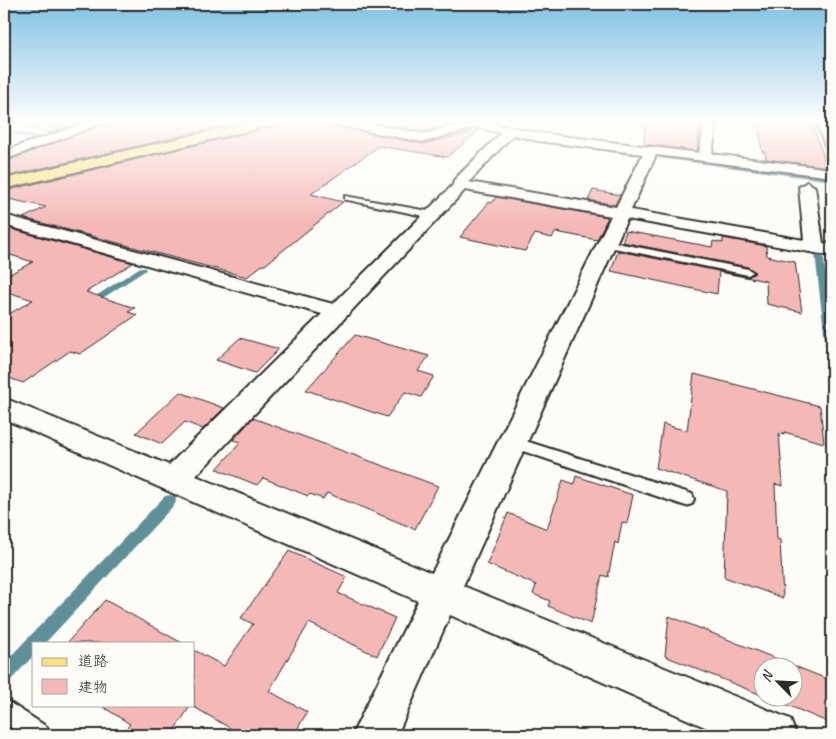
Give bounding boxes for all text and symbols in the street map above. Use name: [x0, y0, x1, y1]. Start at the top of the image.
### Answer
legend: [32, 642, 195, 706]
text: 道路: [78, 652, 108, 671]
north arrow: [754, 656, 804, 706]
text: N: [757, 667, 777, 684]
text: 建物: [78, 678, 108, 697]

